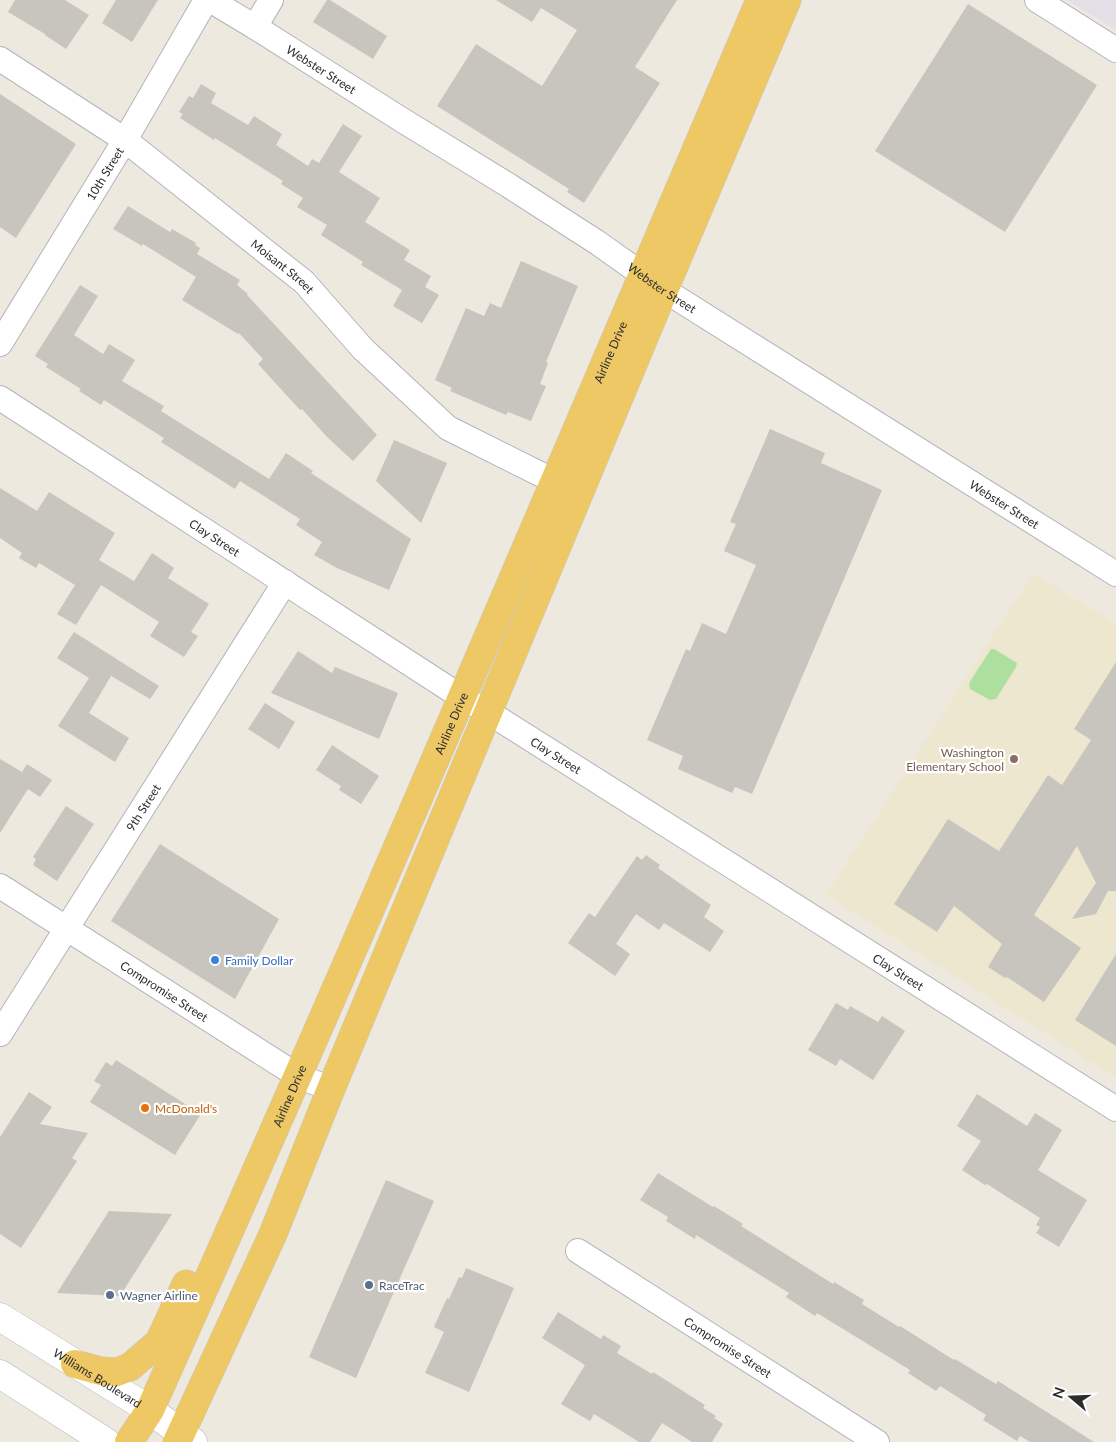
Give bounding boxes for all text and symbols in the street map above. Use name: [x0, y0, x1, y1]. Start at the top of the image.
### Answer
street label: Webster Street: [284, 41, 360, 97]
street label: 10th Street: [83, 144, 127, 203]
street label: Moisant Street: [248, 236, 318, 297]
street label: Webster Street: [625, 259, 700, 316]
street label: Airline Drive: [590, 319, 630, 385]
street label: Webster Street: [967, 476, 1043, 532]
street label: Clay Street: [187, 515, 244, 559]
street label: Airline Drive: [431, 690, 471, 756]
street label: Clay Street: [528, 733, 585, 777]
place label: Washington Elementary School: [906, 745, 1004, 774]
marker: Washington Elementary School: [1008, 753, 1020, 765]
street label: 9th Street: [123, 780, 164, 834]
street label: Clay Street: [870, 950, 927, 994]
place label: Family Dollar: [225, 953, 294, 968]
marker: Family Dollar: [209, 954, 221, 966]
street label: Compromise Street: [118, 957, 212, 1025]
street label: Airline Drive: [269, 1063, 309, 1129]
place label: McDonald's: [155, 1101, 217, 1116]
marker: McDonald's: [139, 1102, 151, 1114]
place label: RaceTrac: [379, 1278, 425, 1293]
marker: RaceTrac: [363, 1279, 375, 1291]
place label: Wagner Airline: [120, 1288, 198, 1303]
marker: Wagner Airline: [104, 1289, 116, 1301]
street label: Compromise Street: [681, 1313, 775, 1381]
street label: Williams Boulevard: [51, 1345, 145, 1411]
north arrow: [1046, 1372, 1096, 1422]
text: N: [1048, 1385, 1068, 1400]

